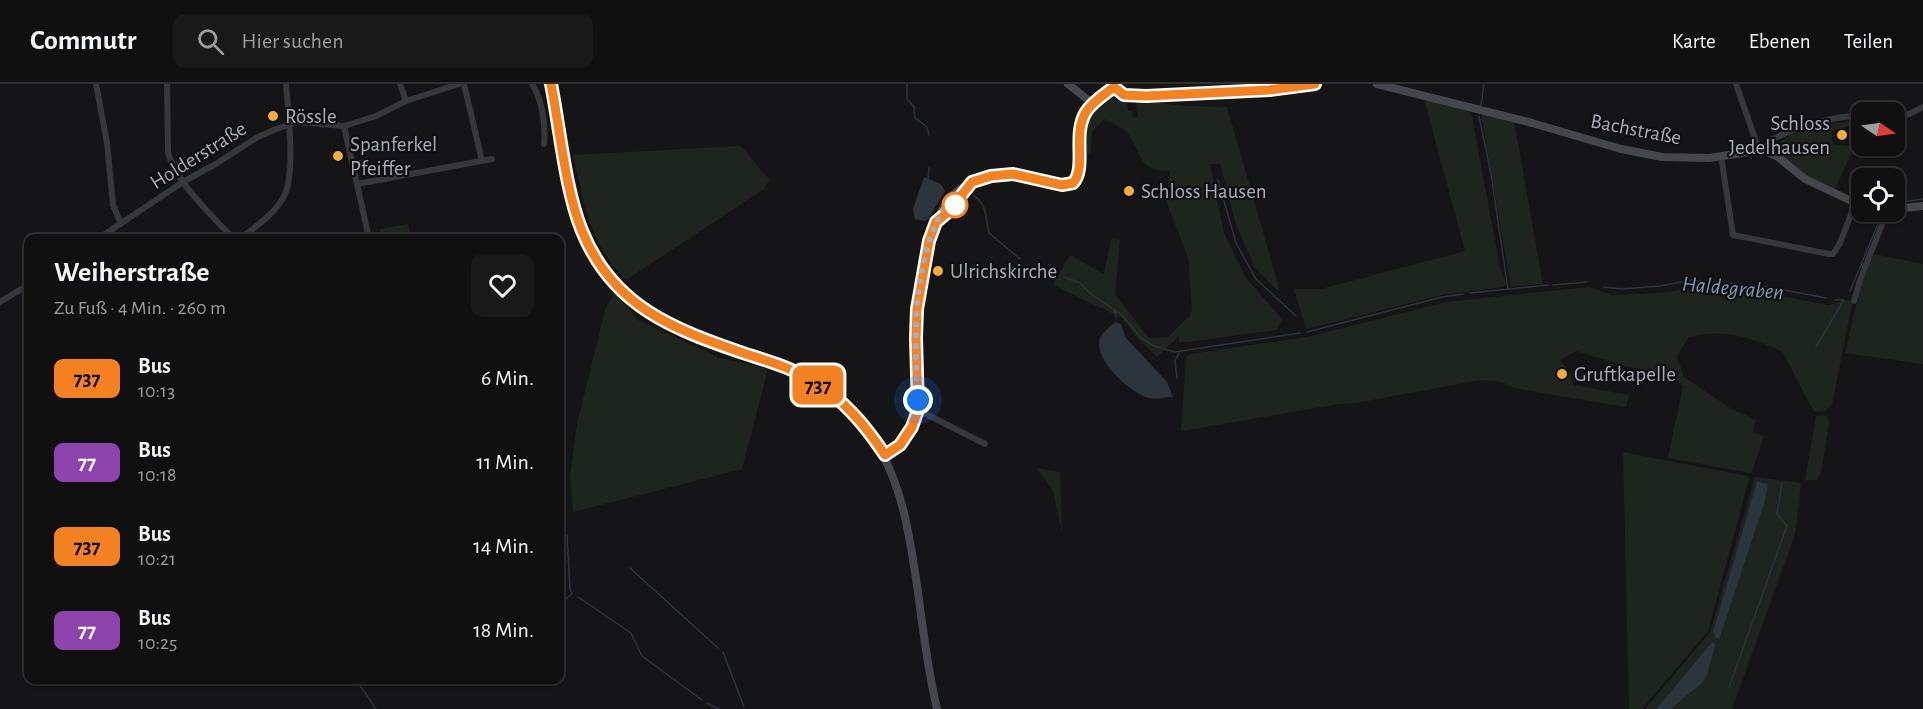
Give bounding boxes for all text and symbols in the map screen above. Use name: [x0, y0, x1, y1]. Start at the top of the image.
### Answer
search box: [173, 14, 593, 68]
icon: search: [194, 25, 227, 58]
text: Commutr: [30, 27, 137, 55]
text: Hier suchen: [242, 30, 344, 52]
text: Karte: [1672, 31, 1716, 52]
text: Ebenen: [1749, 31, 1811, 52]
text: Teilen: [1844, 31, 1893, 52]
north arrow: [1851, 102, 1905, 156]
map controls: [1851, 102, 1905, 222]
place label: Rössle: [285, 106, 337, 127]
marker: Rössle: [266, 109, 280, 123]
street label: Bachstraße: [1589, 110, 1683, 149]
place label: Schloss Jedelhausen: [1729, 113, 1830, 158]
street label: Holderstraße: [147, 118, 250, 193]
marker: Schloss Jedelhausen: [1835, 128, 1849, 142]
place label: Spanferkel Pfeiffer: [350, 134, 437, 179]
marker: Spanferkel Pfeiffer: [331, 149, 345, 163]
button: locate: [1851, 168, 1905, 222]
place label: Schloss Hausen: [1141, 181, 1267, 202]
marker: Schloss Hausen: [1122, 184, 1136, 198]
unlabelled marker: [942, 192, 968, 218]
button: heart: [471, 254, 534, 317]
text: Weiherstraße: [54, 259, 210, 287]
place label: Ulrichskirche: [950, 261, 1057, 282]
marker: Ulrichskirche: [931, 264, 945, 278]
water label: Haldegraben: [1681, 273, 1785, 303]
text: Zu Fuß · 4 Min. · 260 m: [54, 298, 226, 318]
text: Bus: [138, 355, 171, 377]
place label: Gruftkapelle: [1574, 364, 1676, 385]
line badge: 737: [784, 366, 852, 404]
text: 6 Min.: [481, 367, 534, 389]
marker: Gruftkapelle: [1555, 367, 1569, 381]
text: 737: [73, 368, 101, 389]
text: 737: [804, 375, 832, 396]
text: 10:13: [138, 381, 175, 401]
your location: [903, 385, 933, 415]
text: Bus: [138, 439, 171, 461]
text: 11 Min.: [476, 451, 534, 473]
text: 77: [78, 452, 96, 473]
text: 10:18: [138, 465, 176, 485]
text: Bus: [138, 523, 171, 545]
text: 14 Min.: [473, 535, 534, 557]
text: 737: [73, 536, 101, 557]
text: 10:21: [138, 549, 176, 569]
text: Bus: [138, 607, 171, 629]
text: 18 Min.: [473, 619, 534, 641]
text: 77: [78, 620, 96, 641]
text: 10:25: [138, 633, 177, 653]

